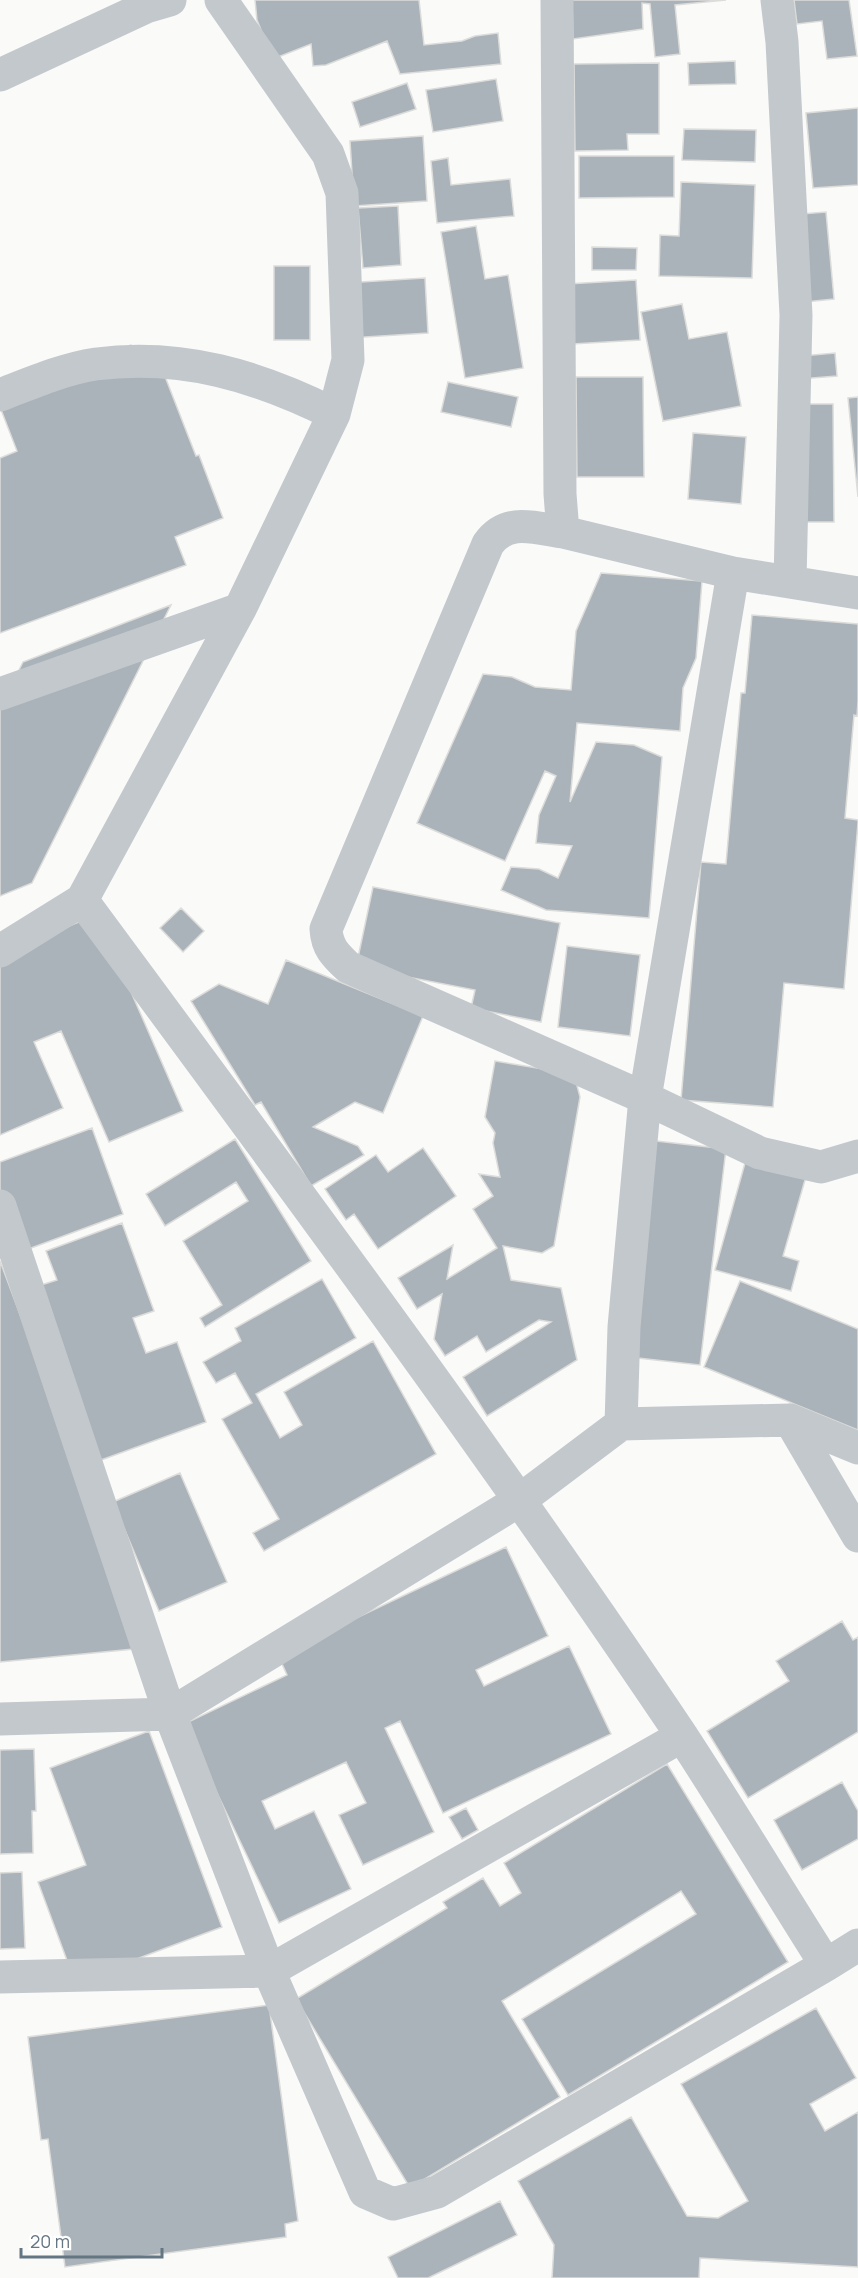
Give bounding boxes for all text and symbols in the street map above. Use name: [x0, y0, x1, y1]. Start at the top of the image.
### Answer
scale bar: [21, 2221, 162, 2259]
text: 20 m: [30, 2229, 70, 2253]

